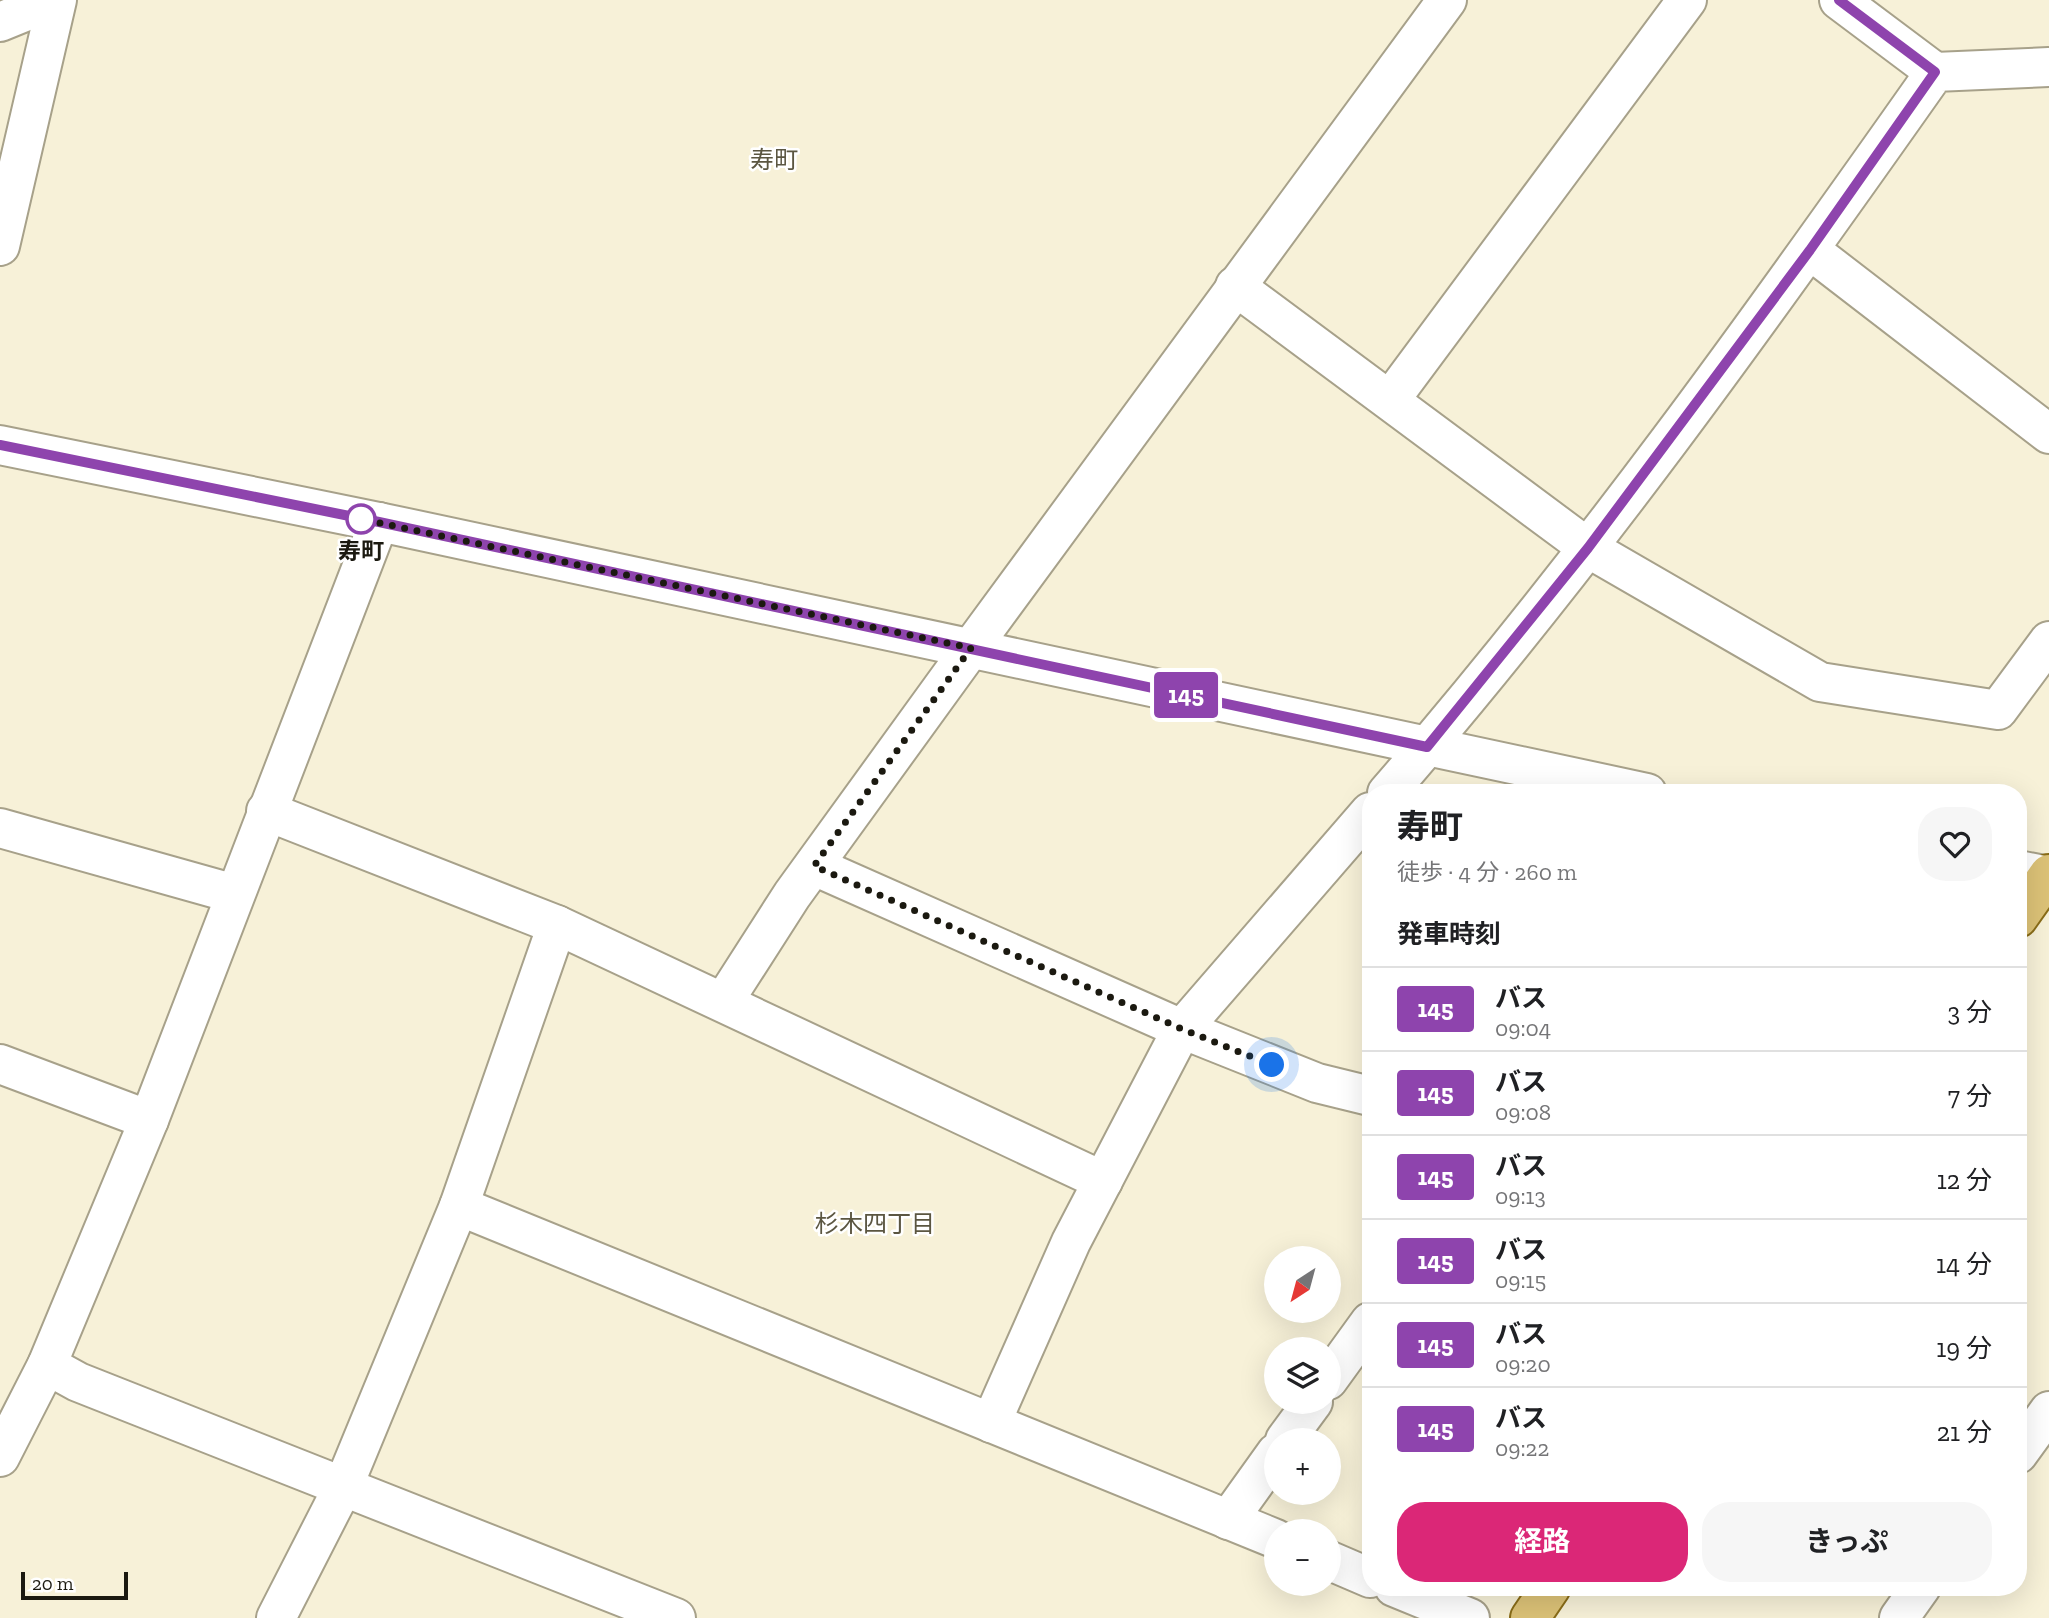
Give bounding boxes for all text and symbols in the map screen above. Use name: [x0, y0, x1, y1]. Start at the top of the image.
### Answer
district label: 寿町: [750, 145, 798, 174]
marker: 寿町: [346, 504, 376, 534]
place label: 寿町: [338, 537, 384, 565]
line badge: 145: [1146, 672, 1226, 718]
text: 145: [1168, 680, 1204, 709]
text: 寿町: [1397, 807, 1463, 846]
button: heart: [1918, 807, 1992, 881]
text: 徒歩 · 4 分 · 260 m: [1397, 858, 1577, 886]
text: 発車時刻: [1397, 918, 1501, 950]
text: バス: [1495, 982, 1547, 1014]
text: 145: [1418, 994, 1453, 1023]
text: 3 分: [1947, 996, 1992, 1028]
text: 09:04: [1495, 1014, 1551, 1042]
your location: [1254, 1047, 1289, 1082]
text: バス: [1495, 1066, 1547, 1098]
text: 145: [1418, 1078, 1453, 1107]
text: 7 分: [1948, 1080, 1992, 1112]
text: 09:08: [1495, 1098, 1551, 1126]
text: バス: [1495, 1150, 1547, 1182]
text: 145: [1418, 1162, 1453, 1191]
text: 12 分: [1937, 1164, 1992, 1196]
text: 09:13: [1495, 1182, 1546, 1210]
district label: 杉木四丁目: [815, 1209, 935, 1238]
text: バス: [1495, 1234, 1547, 1266]
north arrow: [1264, 1246, 1340, 1323]
map controls: [1264, 1246, 1341, 1596]
text: 145: [1418, 1246, 1453, 1275]
text: 14 分: [1936, 1248, 1992, 1280]
text: 09:15: [1495, 1266, 1546, 1294]
text: バス: [1495, 1318, 1547, 1350]
text: 145: [1418, 1330, 1453, 1359]
text: 19 分: [1936, 1332, 1992, 1364]
button: layers: [1264, 1337, 1341, 1414]
text: 09:20: [1495, 1350, 1551, 1378]
text: バス: [1495, 1402, 1547, 1434]
text: 145: [1418, 1414, 1453, 1443]
text: 21 分: [1937, 1416, 1992, 1448]
button: +: [1264, 1428, 1341, 1505]
text: 09:22: [1495, 1434, 1549, 1462]
button: 経路: [1397, 1502, 1688, 1582]
button: きっぷ: [1702, 1502, 1992, 1582]
button: −: [1264, 1519, 1341, 1596]
scale bar: [21, 1569, 128, 1601]
text: 20 m: [32, 1572, 73, 1595]

